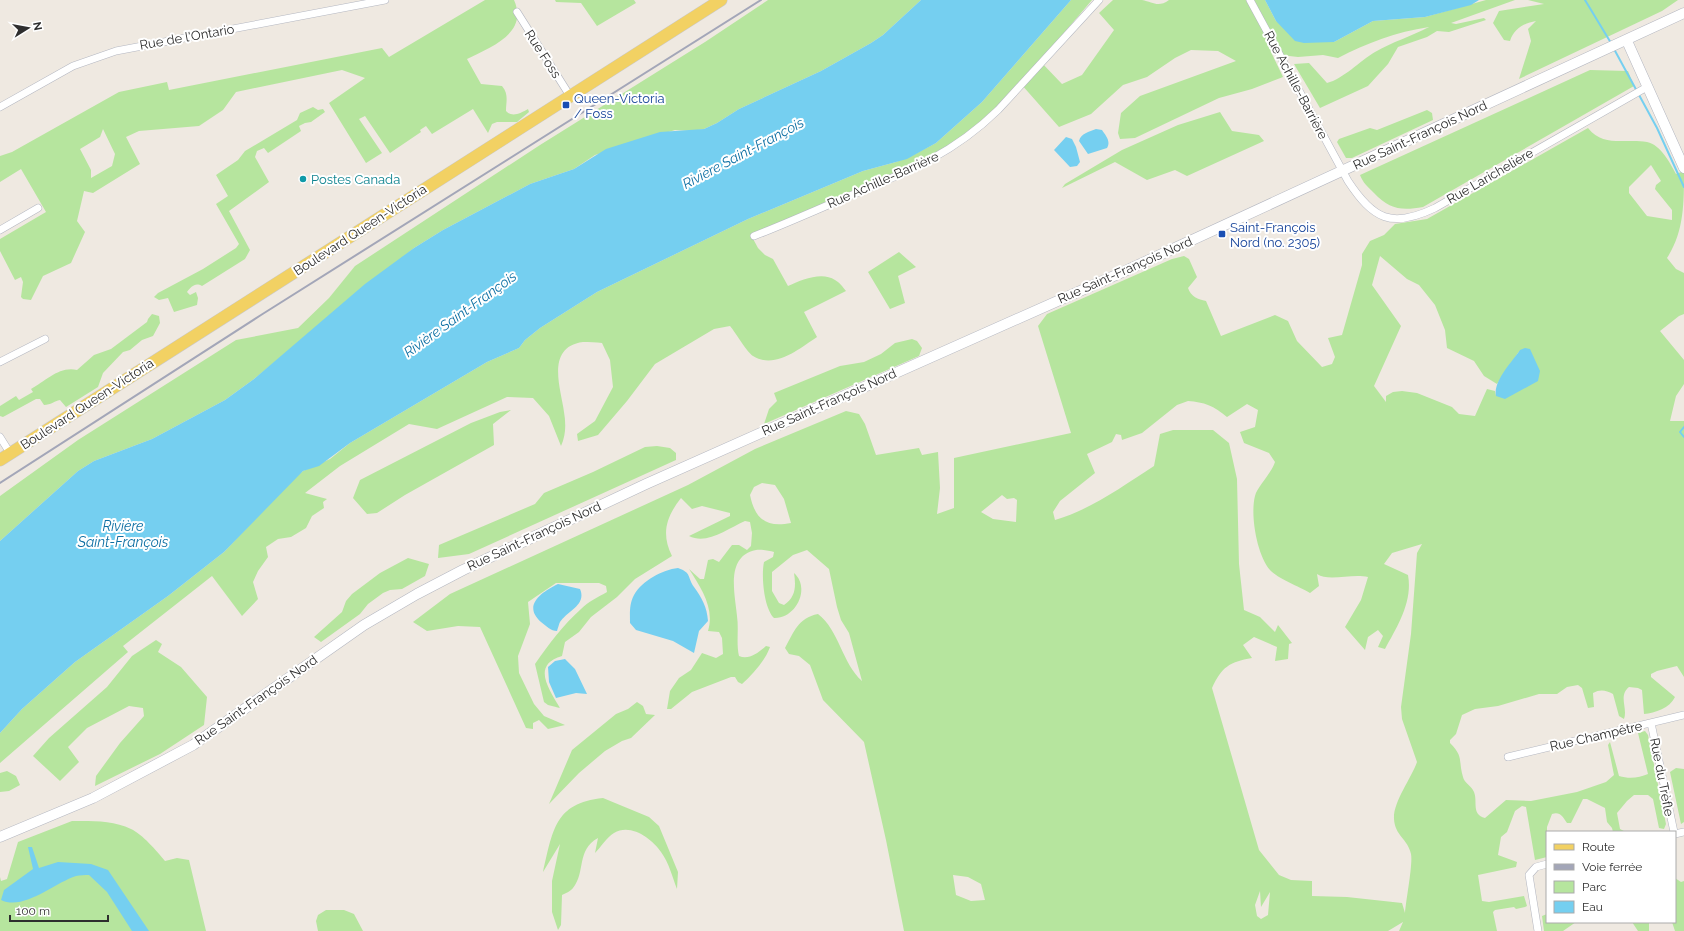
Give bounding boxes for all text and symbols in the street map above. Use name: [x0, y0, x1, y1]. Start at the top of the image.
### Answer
north arrow: [8, 8, 48, 48]
text: N: [30, 21, 45, 32]
street label: Rue de l'Ontario: [139, 21, 236, 53]
street label: Rue Foss: [522, 27, 564, 81]
street label: Rue Achille-Barrière: [1261, 28, 1331, 142]
place label: Queen-Victoria / Foss: [574, 91, 665, 121]
street label: Rue Saint-François Nord: [1351, 97, 1489, 173]
marker: Queen-Victoria / Foss: [561, 100, 571, 110]
water label: Rivière Saint-François: [680, 114, 807, 192]
street label: Rue Larichelière: [1444, 145, 1536, 207]
street label: Rue Achille-Barrière: [825, 149, 941, 211]
place label: Postes Canada: [311, 172, 400, 187]
marker: Postes Canada: [298, 174, 308, 184]
street label: Boulevard Queen-Victoria: [291, 181, 429, 279]
place label: Saint-François Nord (no. 2305): [1230, 220, 1320, 250]
marker: Saint-François Nord (no. 2305): [1217, 229, 1227, 239]
street label: Rue Saint-François Nord: [1055, 233, 1195, 307]
water label: Rivière Saint-François: [401, 268, 520, 360]
street label: Boulevard Queen-Victoria: [18, 355, 156, 453]
street label: Rue Saint-François Nord: [759, 365, 899, 439]
street label: Rue Saint-François Nord: [465, 498, 603, 574]
water label: Rivière Saint-François: [77, 518, 169, 550]
street label: Rue Saint-François Nord: [192, 652, 320, 748]
street label: Rue Champêtre: [1548, 718, 1644, 754]
street label: Rue du Trèfle: [1647, 736, 1677, 818]
legend: [1546, 831, 1676, 923]
text: Route: [1582, 840, 1615, 854]
text: Voie ferrée: [1582, 860, 1642, 874]
text: Parc: [1582, 880, 1607, 894]
scale bar: [10, 897, 108, 923]
text: Eau: [1582, 900, 1603, 914]
text: 100 m: [16, 904, 50, 918]

